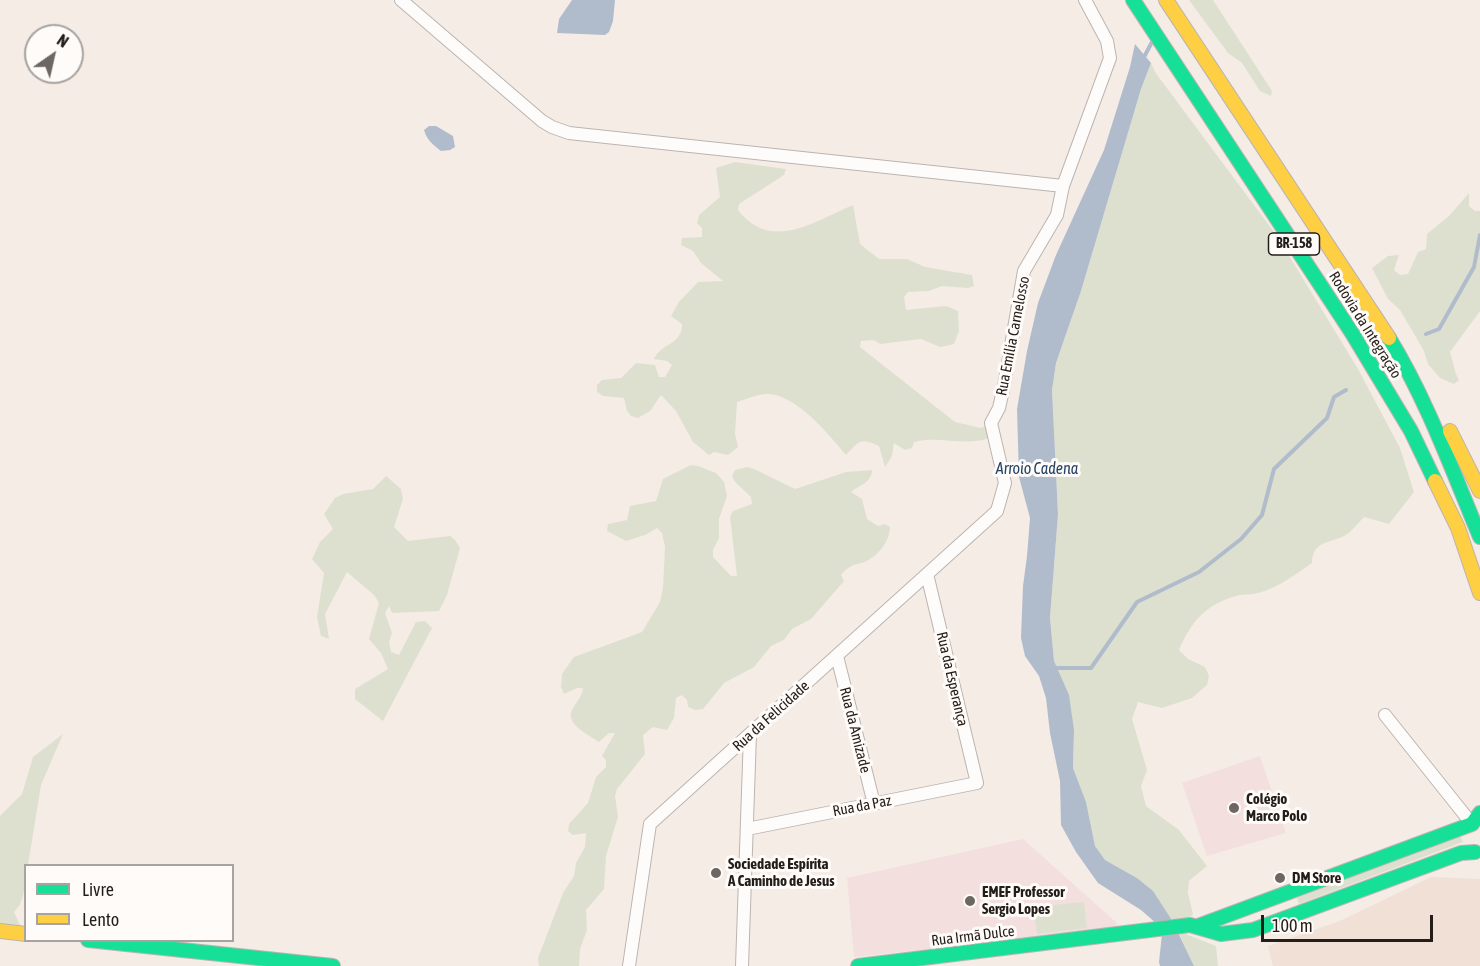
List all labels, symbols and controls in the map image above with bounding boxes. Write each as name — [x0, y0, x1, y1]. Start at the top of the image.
north arrow — [24, 24, 84, 84]
text: N — [54, 31, 72, 51]
road number: BR-158 — [1268, 233, 1320, 255]
street label: Rodovia da Integração — [1325, 268, 1405, 382]
street label: Rua Emília Carnelosso — [993, 275, 1033, 397]
water label: Arroio Cadena — [996, 459, 1078, 479]
street label: Rua da Esperança — [932, 630, 972, 728]
street label: Rua da Felicidade — [729, 677, 813, 755]
street label: Rua da Amizade — [836, 685, 874, 775]
place label: Colégio Marco Polo — [1246, 790, 1307, 825]
street label: Rua da Paz — [831, 792, 893, 820]
marker: Colégio Marco Polo — [1227, 801, 1241, 815]
place label: Sociedade Espírita A Caminho de Jesus — [728, 855, 834, 890]
legend — [24, 864, 234, 942]
marker: Sociedade Espírita A Caminho de Jesus — [709, 866, 723, 880]
place label: DM Store — [1292, 869, 1341, 887]
marker: DM Store — [1273, 871, 1287, 885]
text: Livre — [82, 879, 114, 900]
place label: EMEF Professor Sergio Lopes — [982, 883, 1065, 918]
marker: EMEF Professor Sergio Lopes — [963, 894, 977, 908]
scale bar — [1264, 903, 1436, 941]
text: Lento — [82, 909, 119, 930]
text: 100 m — [1272, 915, 1313, 936]
street label: Rua Irmã Dulce — [930, 922, 1016, 950]

